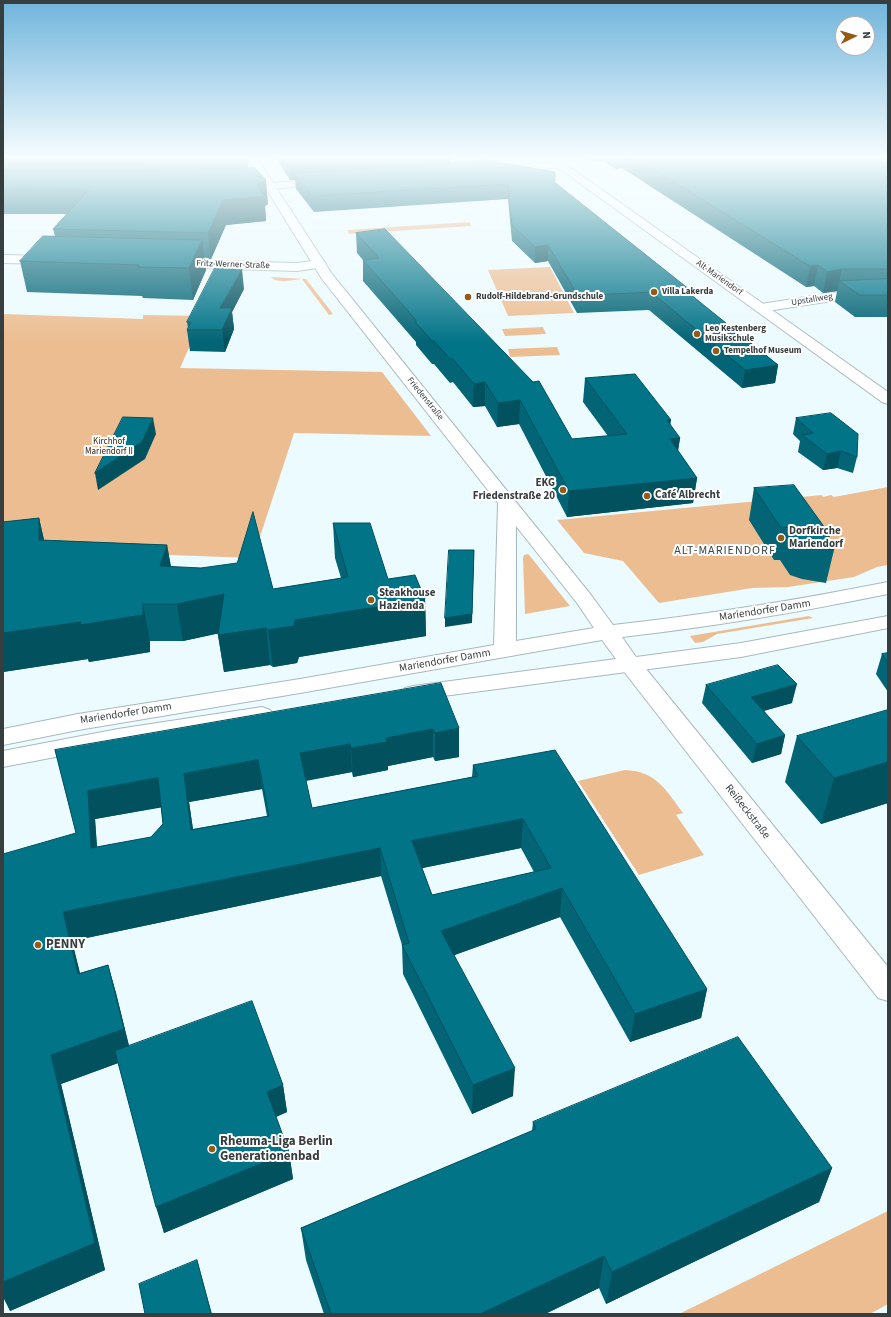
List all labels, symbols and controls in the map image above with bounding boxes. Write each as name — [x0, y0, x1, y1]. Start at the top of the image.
north arrow — [835, 16, 875, 56]
text: N — [859, 31, 874, 39]
street label: Fritz-Werner-Straße — [196, 258, 270, 272]
street label: Alt-Mariendorf — [694, 258, 744, 298]
marker: Villa Lakerda — [649, 287, 659, 297]
place label: Villa Lakerda — [662, 287, 713, 297]
street label: Upstallweg — [791, 291, 833, 309]
marker: Rudolf-Hildebrand-Grundschule — [463, 292, 473, 302]
place label: Rudolf-Hildebrand-Grundschule — [476, 292, 603, 302]
place label: Leo Kestenberg Musikschule — [705, 324, 766, 345]
marker: Leo Kestenberg Musikschule — [692, 329, 702, 339]
marker: Tempelhof Museum — [711, 346, 721, 356]
place label: Tempelhof Museum — [724, 346, 801, 356]
street label: Friedenstraße — [404, 375, 446, 423]
park label: Kirchhof Mariendorf II — [85, 437, 133, 458]
place label: EKG Friedenstraße 20 — [473, 477, 555, 503]
marker: EKG Friedenstraße 20 — [558, 485, 568, 495]
place label: Café Albrecht — [655, 489, 720, 503]
marker: Café Albrecht — [642, 491, 652, 501]
place label: Dorfkirche Mariendorf — [789, 525, 843, 551]
marker: Dorfkirche Mariendorf — [776, 533, 786, 543]
district label: ALT-MARIENDORF — [674, 544, 776, 558]
place label: Steakhouse Hazienda — [379, 587, 435, 613]
marker: Steakhouse Hazienda — [366, 595, 376, 605]
street label: Mariendorfer Damm — [718, 597, 812, 625]
street label: Mariendorfer Damm — [398, 646, 492, 676]
street label: Mariendorfer Damm — [79, 700, 173, 728]
street label: Reißeckstraße — [722, 782, 772, 842]
place label: PENNY — [46, 937, 85, 953]
marker: PENNY — [33, 940, 43, 950]
place label: Rheuma-Liga Berlin Generationenbad — [220, 1134, 333, 1165]
marker: Rheuma-Liga Berlin Generationenbad — [207, 1144, 217, 1154]

